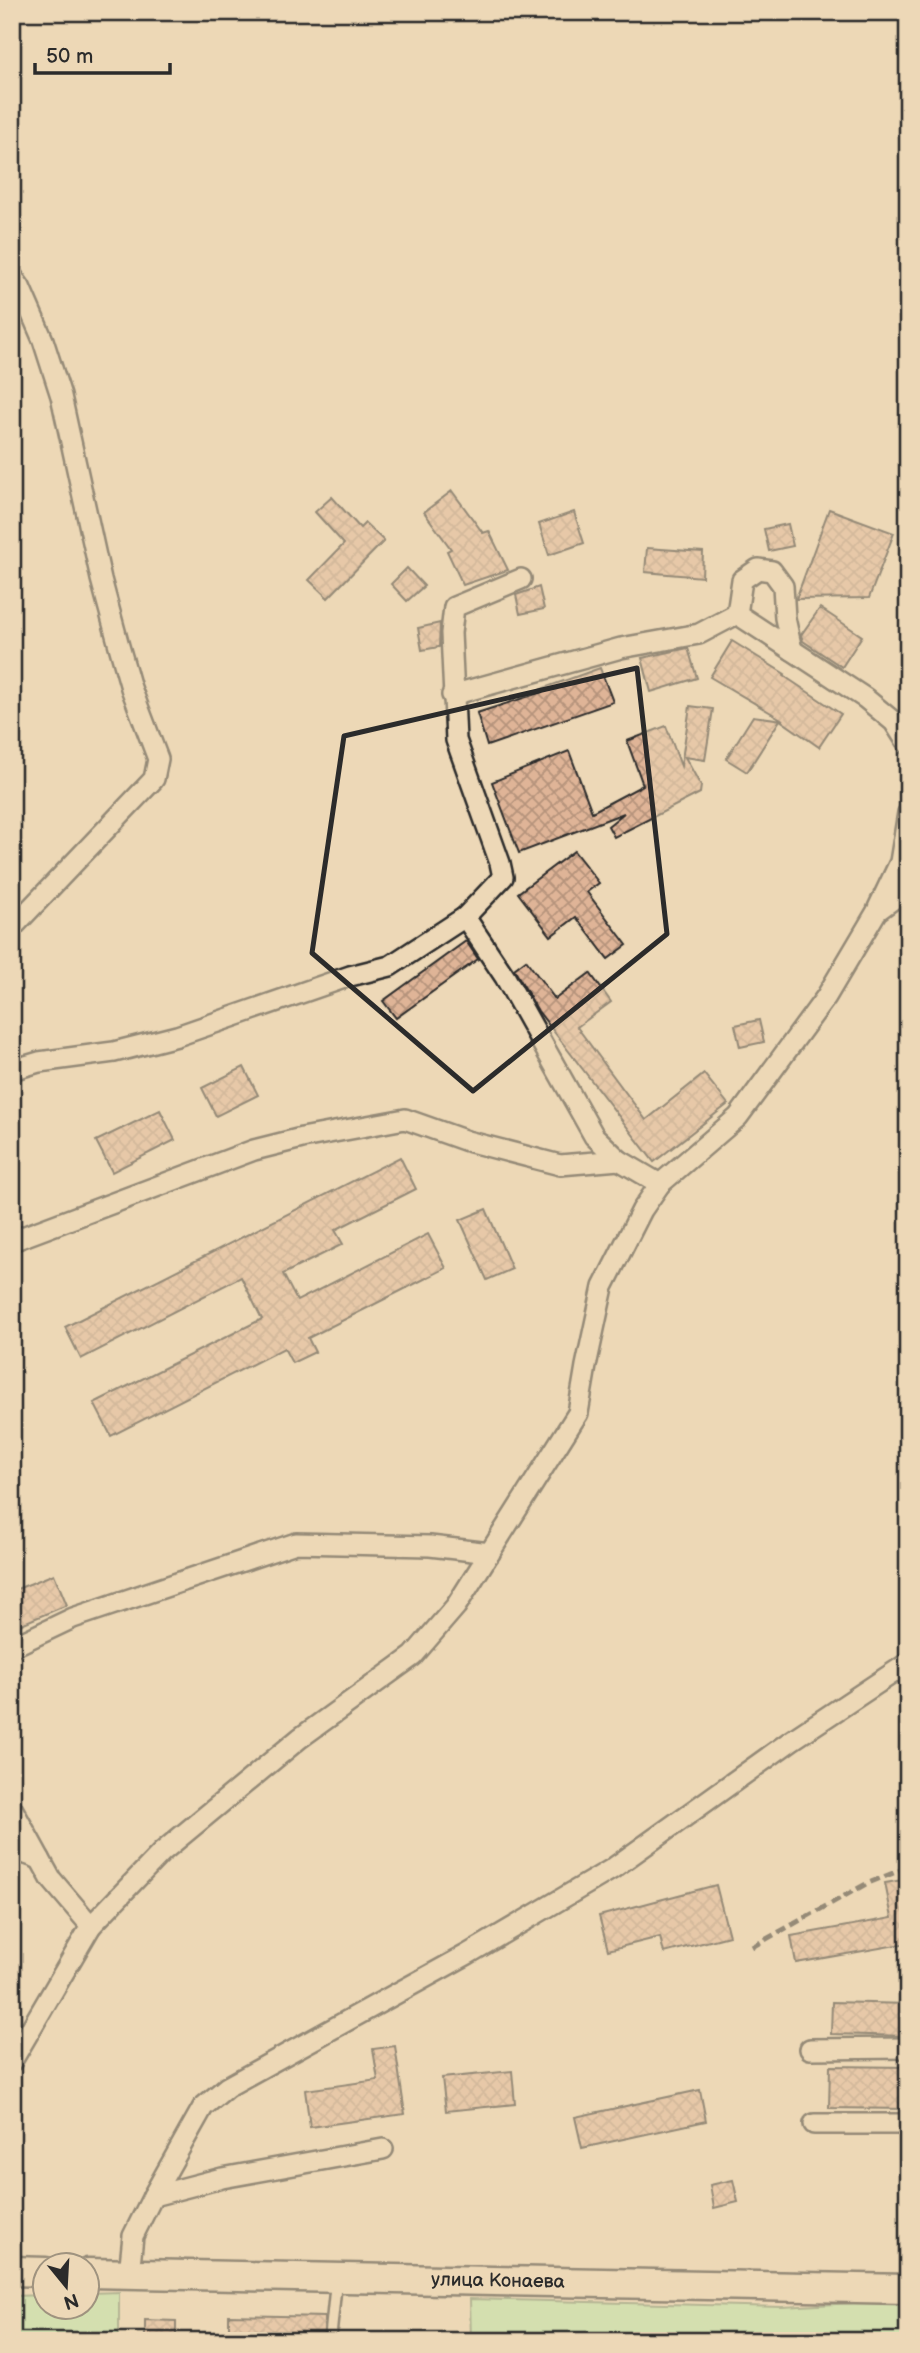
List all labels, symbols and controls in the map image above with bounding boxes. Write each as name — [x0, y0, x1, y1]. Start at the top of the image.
scale bar — [35, 32, 170, 76]
text: 50 m — [46, 44, 93, 69]
north arrow — [32, 2252, 102, 2322]
street label: улица Конаева — [431, 2268, 565, 2294]
text: N — [60, 2288, 81, 2314]

